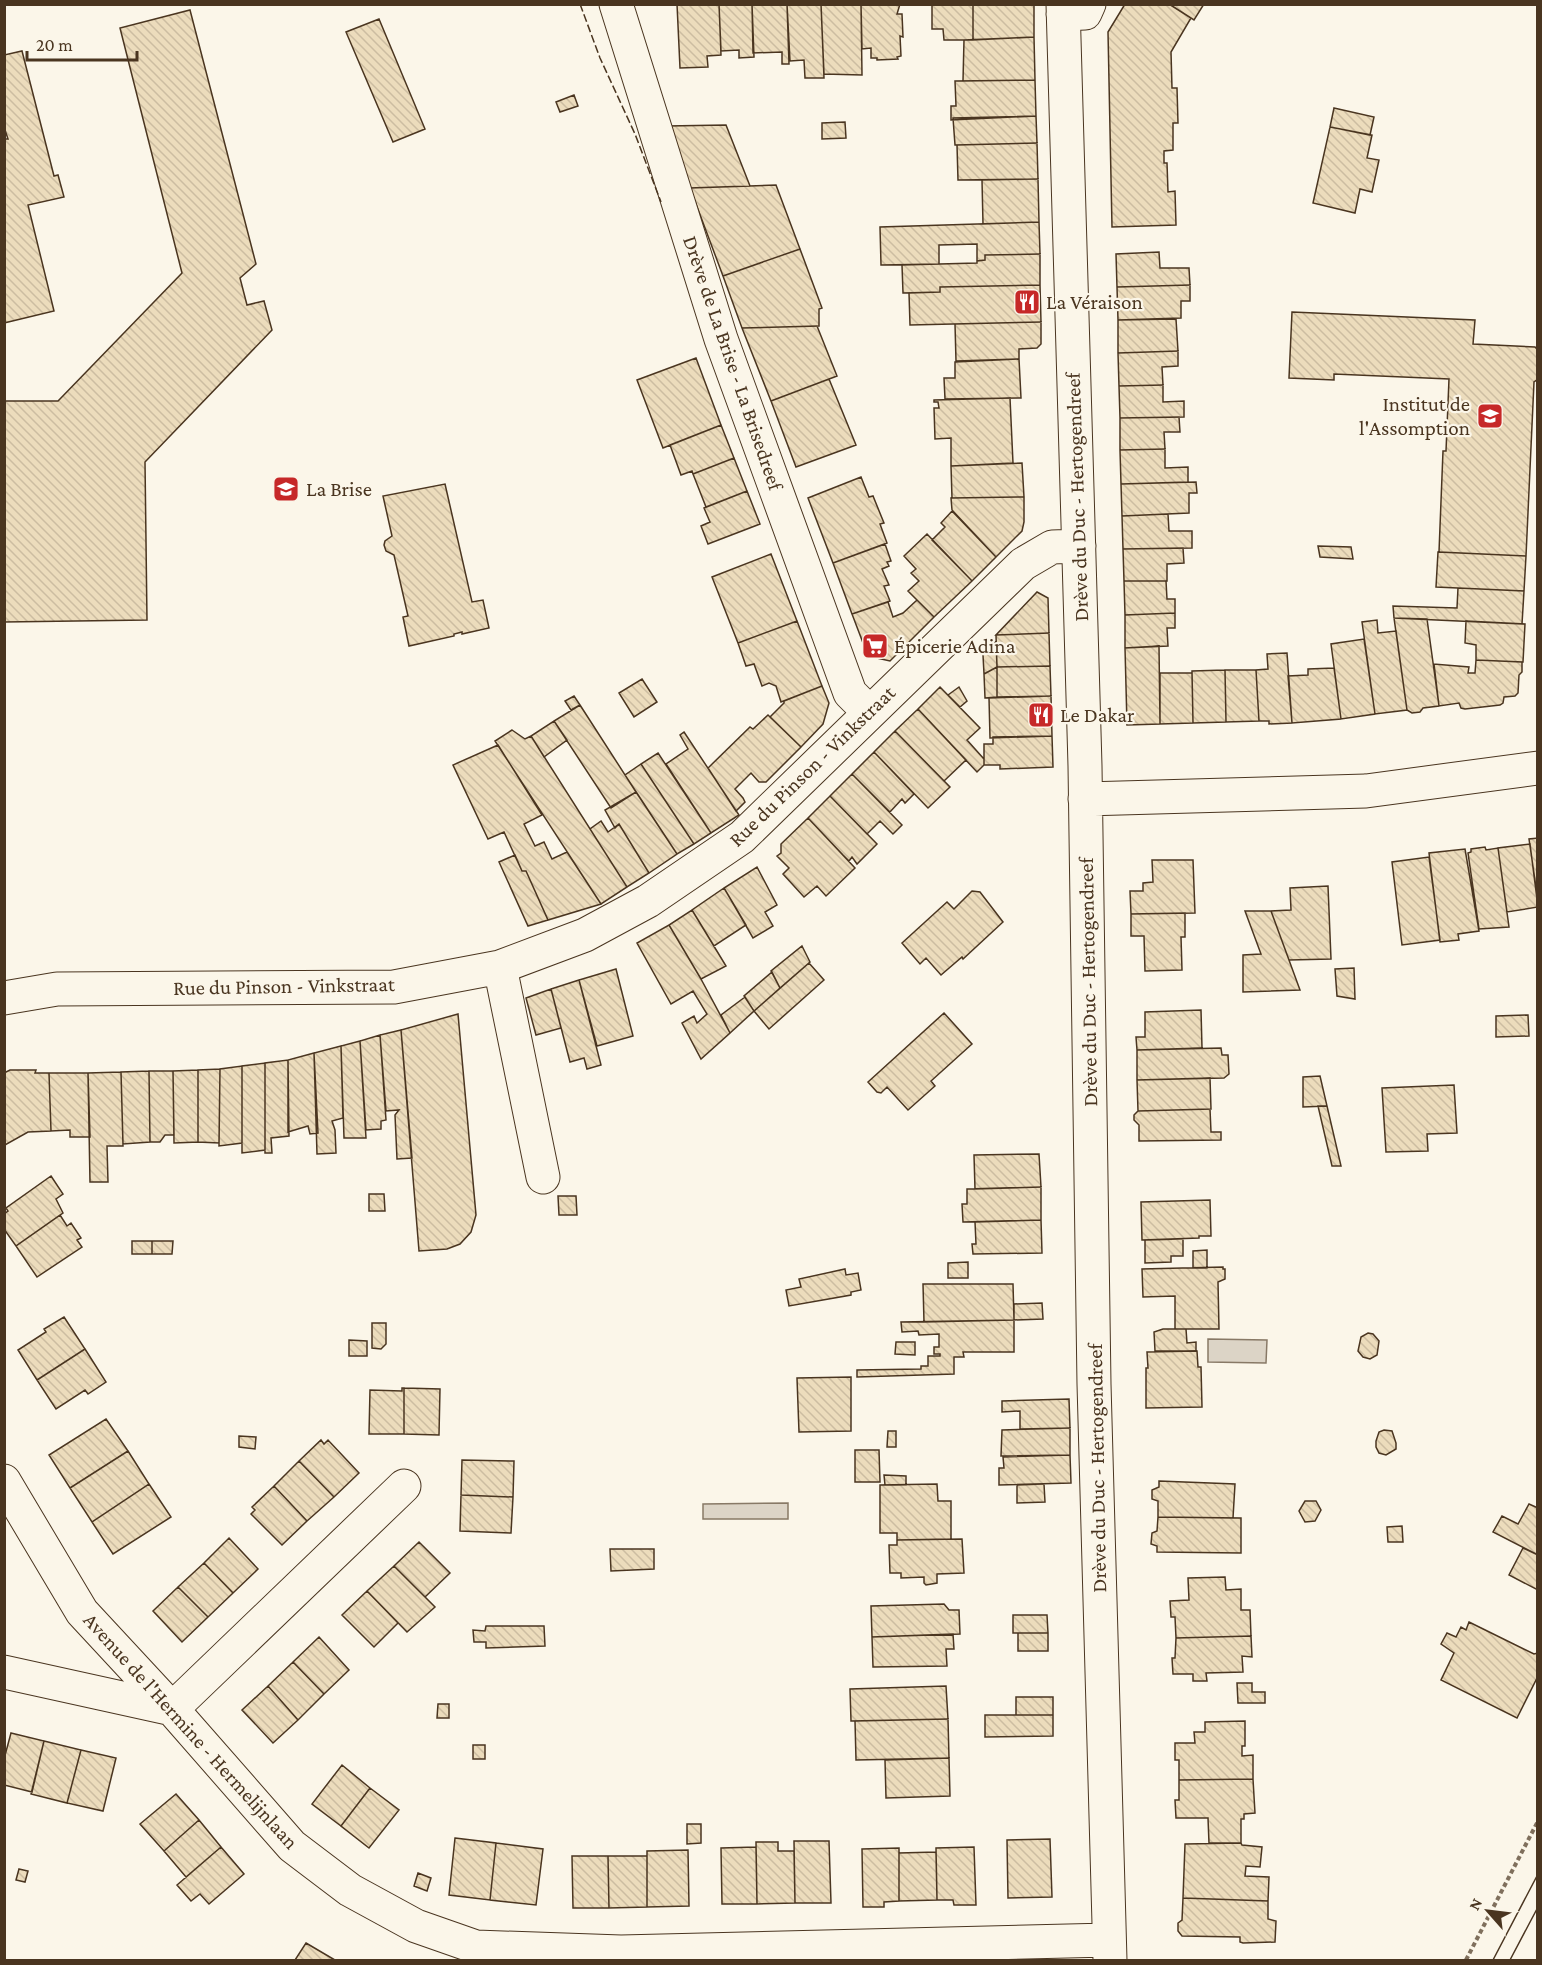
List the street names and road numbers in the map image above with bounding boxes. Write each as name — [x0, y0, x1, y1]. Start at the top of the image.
street label: Drève de La Brise - La Brisedreef — [678, 233, 788, 495]
street label: Drève du Duc - Hertogendreef — [1061, 370, 1093, 622]
street label: Rue du Pinson - Vinkstraat — [724, 680, 901, 852]
street label: Drève du Duc - Hertogendreef — [1074, 855, 1102, 1107]
street label: Rue du Pinson - Vinkstraat — [173, 972, 396, 1000]
street label: Drève du Duc - Hertogendreef — [1083, 1341, 1111, 1593]
street label: Avenue de l'Hermine - Hermelijnlaan — [79, 1608, 303, 1854]

